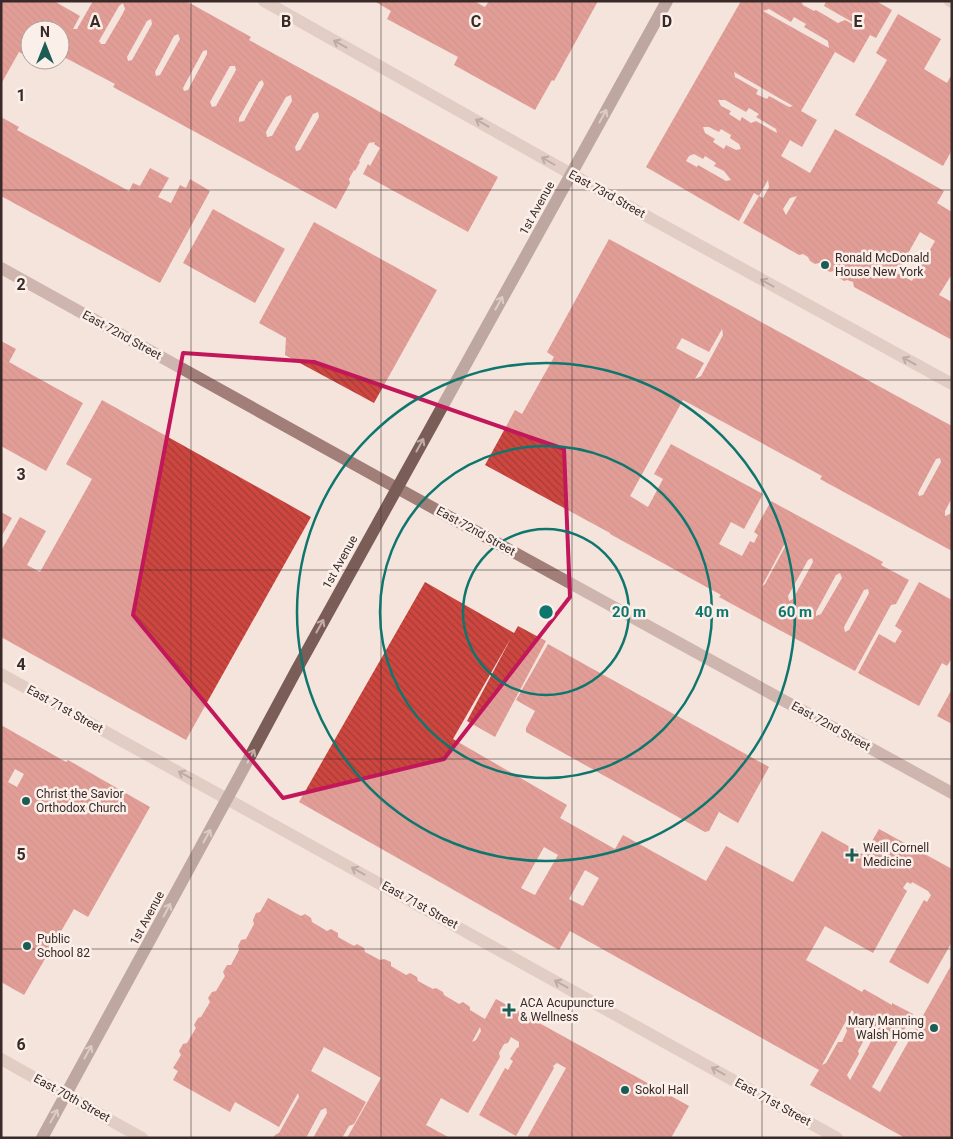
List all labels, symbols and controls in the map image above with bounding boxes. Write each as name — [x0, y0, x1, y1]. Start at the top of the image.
text: A — [90, 12, 101, 31]
text: B — [281, 12, 291, 31]
text: C — [471, 12, 481, 31]
text: D — [662, 12, 672, 31]
text: E — [854, 12, 863, 31]
north arrow — [20, 20, 70, 70]
text: N — [40, 24, 50, 40]
one-way arrow — [333, 38, 348, 48]
text: 1 — [16, 86, 26, 105]
one-way arrow — [599, 109, 609, 124]
one-way arrow — [475, 118, 489, 128]
one-way arrow — [541, 156, 556, 166]
street label: East 73rd Street — [566, 167, 648, 221]
street label: 1st Avenue — [517, 179, 557, 237]
place label: Ronald McDonald House New York — [835, 251, 929, 279]
marker: Ronald McDonald House New York — [819, 259, 831, 271]
text: 2 — [16, 275, 26, 294]
one-way arrow — [760, 277, 774, 287]
one-way arrow — [495, 297, 505, 311]
street label: East 72nd Street — [80, 308, 164, 362]
one-way arrow — [902, 356, 917, 365]
one-way arrow — [416, 439, 426, 453]
text: 3 — [16, 465, 26, 484]
street label: East 72nd Street — [434, 504, 518, 558]
street label: 1st Avenue — [320, 533, 360, 591]
centre of rings — [537, 603, 555, 621]
text: 20 m — [612, 603, 646, 621]
text: 40 m — [695, 603, 729, 621]
text: 60 m — [778, 603, 812, 621]
one-way arrow — [316, 620, 326, 634]
text: 4 — [16, 655, 26, 674]
street label: East 71st Street — [25, 682, 105, 736]
street label: East 72nd Street — [789, 699, 873, 753]
one-way arrow — [246, 749, 256, 763]
one-way arrow — [177, 770, 192, 780]
place label: Christ the Savior Orthodox Church — [36, 787, 126, 815]
marker: Christ the Savior Orthodox Church — [20, 795, 32, 807]
one-way arrow — [202, 828, 212, 843]
place label: Weill Cornell Medicine — [863, 841, 929, 869]
text: 5 — [16, 845, 26, 864]
marker: Weill Cornell Medicine — [845, 848, 859, 862]
one-way arrow — [351, 866, 366, 875]
street label: East 71st Street — [380, 878, 460, 932]
street label: 1st Avenue — [127, 889, 167, 947]
one-way arrow — [162, 902, 172, 917]
place label: Public School 82 — [37, 932, 90, 960]
marker: Public School 82 — [21, 940, 33, 952]
one-way arrow — [554, 979, 569, 988]
place label: ACA Acupuncture & Wellness — [520, 996, 614, 1024]
marker: ACA Acupuncture & Wellness — [502, 1003, 516, 1017]
place label: Mary Manning Walsh Home — [848, 1014, 924, 1042]
marker: Mary Manning Walsh Home — [928, 1022, 940, 1034]
text: 6 — [16, 1035, 26, 1054]
one-way arrow — [84, 1045, 94, 1060]
one-way arrow — [712, 1066, 726, 1076]
street label: East 70th Street — [31, 1071, 113, 1125]
street label: East 71st Street — [733, 1075, 813, 1129]
place label: Sokol Hall — [635, 1083, 689, 1097]
marker: Sokol Hall — [619, 1084, 631, 1096]
one-way arrow — [49, 1110, 59, 1124]

